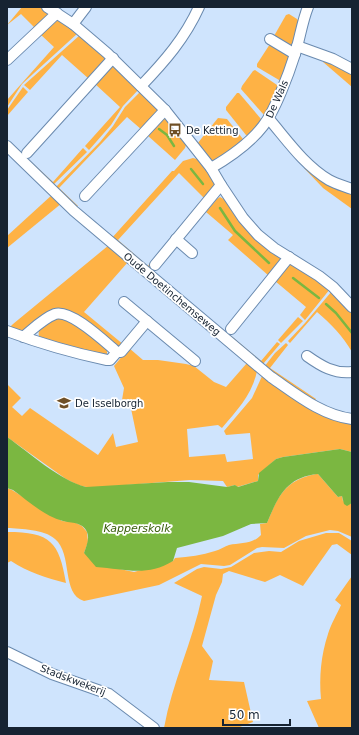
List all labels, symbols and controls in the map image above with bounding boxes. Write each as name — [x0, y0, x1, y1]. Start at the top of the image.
street label: De Wals — [264, 78, 290, 120]
bus stop icon: De Ketting — [167, 122, 183, 138]
place label: De Ketting — [186, 125, 239, 136]
street label: Oude Doetinchemseweg — [121, 250, 223, 338]
school or university icon: De Isselborgh — [56, 395, 72, 411]
place label: De Isselborgh — [75, 398, 143, 409]
water label: Kapperskolk — [103, 522, 171, 535]
street label: Stadskwekerij — [39, 662, 107, 698]
scale bar — [223, 701, 290, 727]
text: 50 m — [229, 708, 260, 722]

